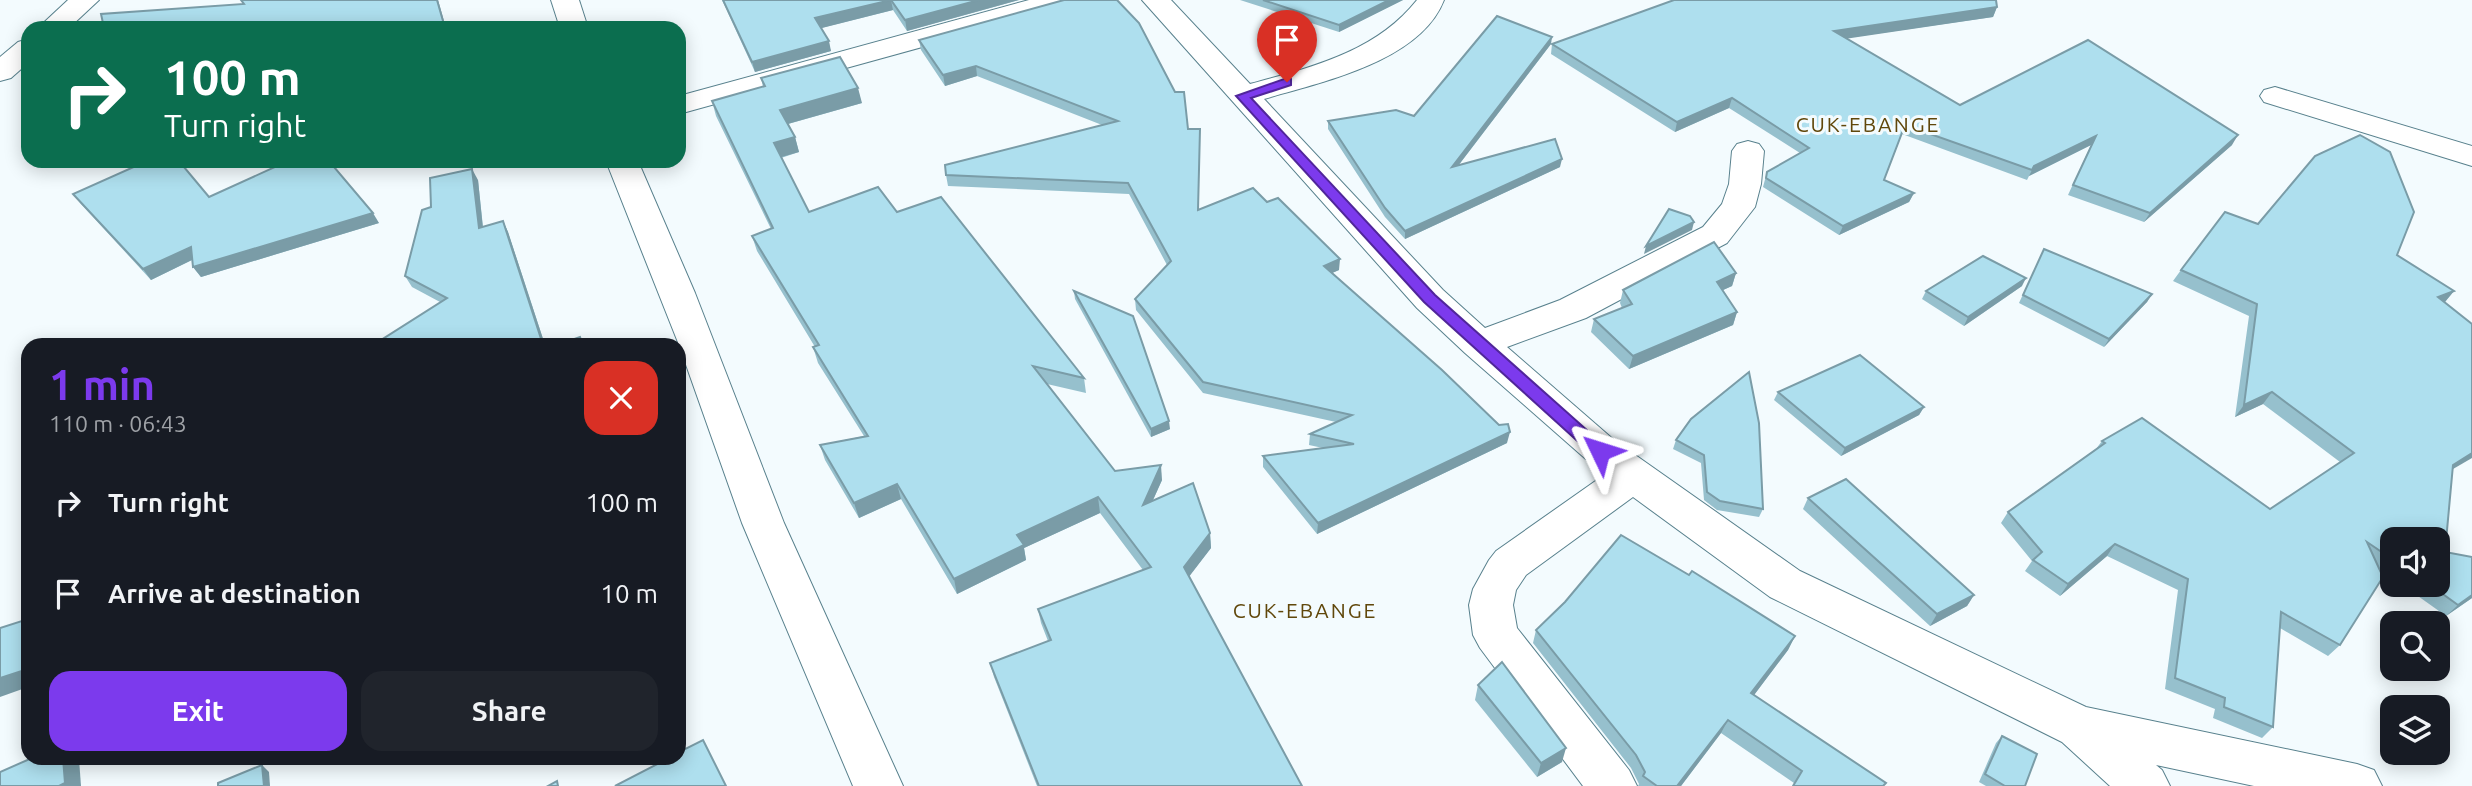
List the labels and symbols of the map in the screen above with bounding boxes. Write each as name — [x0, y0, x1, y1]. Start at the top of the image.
pin — [1257, 10, 1317, 82]
district label: CUK-EBANGE — [1796, 112, 1940, 136]
position arrow — [1563, 414, 1637, 488]
district label: CUK-EBANGE — [1233, 598, 1377, 622]

